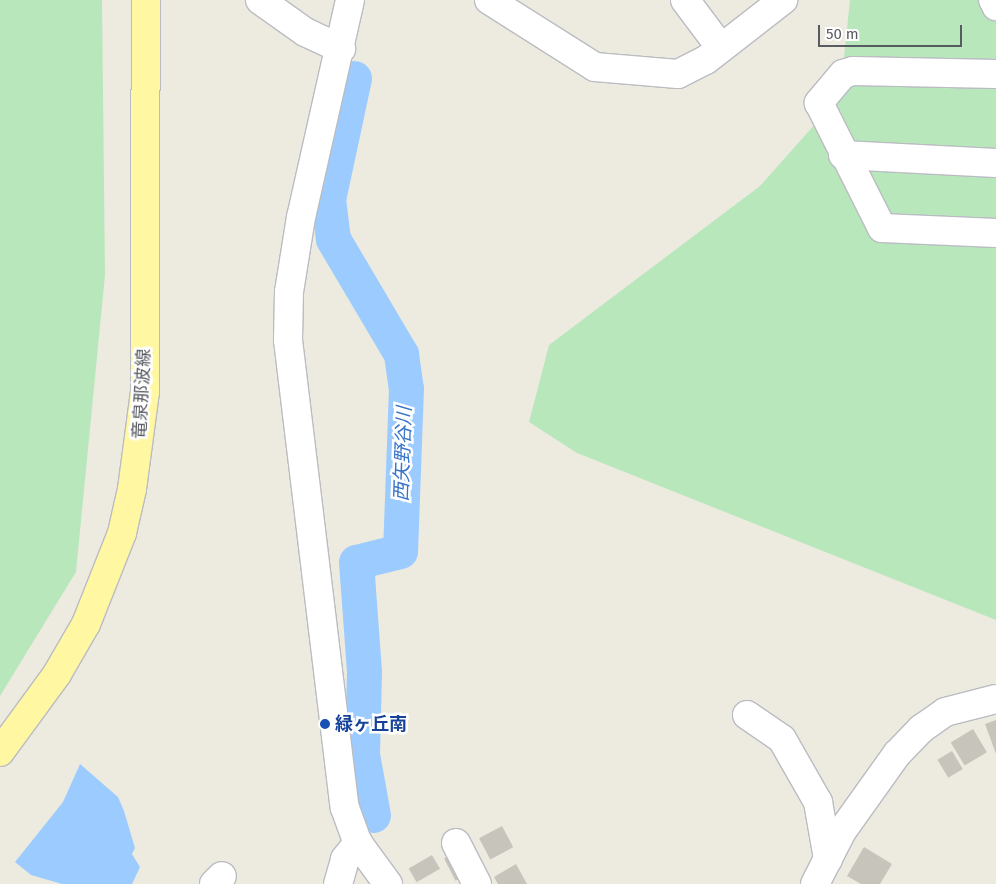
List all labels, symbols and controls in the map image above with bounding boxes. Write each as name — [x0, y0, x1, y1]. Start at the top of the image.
scale bar — [821, 15, 965, 47]
text: 50 m — [826, 25, 859, 43]
street label: 竜泉那波線 — [129, 348, 155, 440]
water label: 西矢野谷川 — [390, 406, 416, 502]
place label: 緑ヶ丘南 — [335, 713, 407, 735]
marker: 緑ヶ丘南 — [319, 718, 331, 730]

